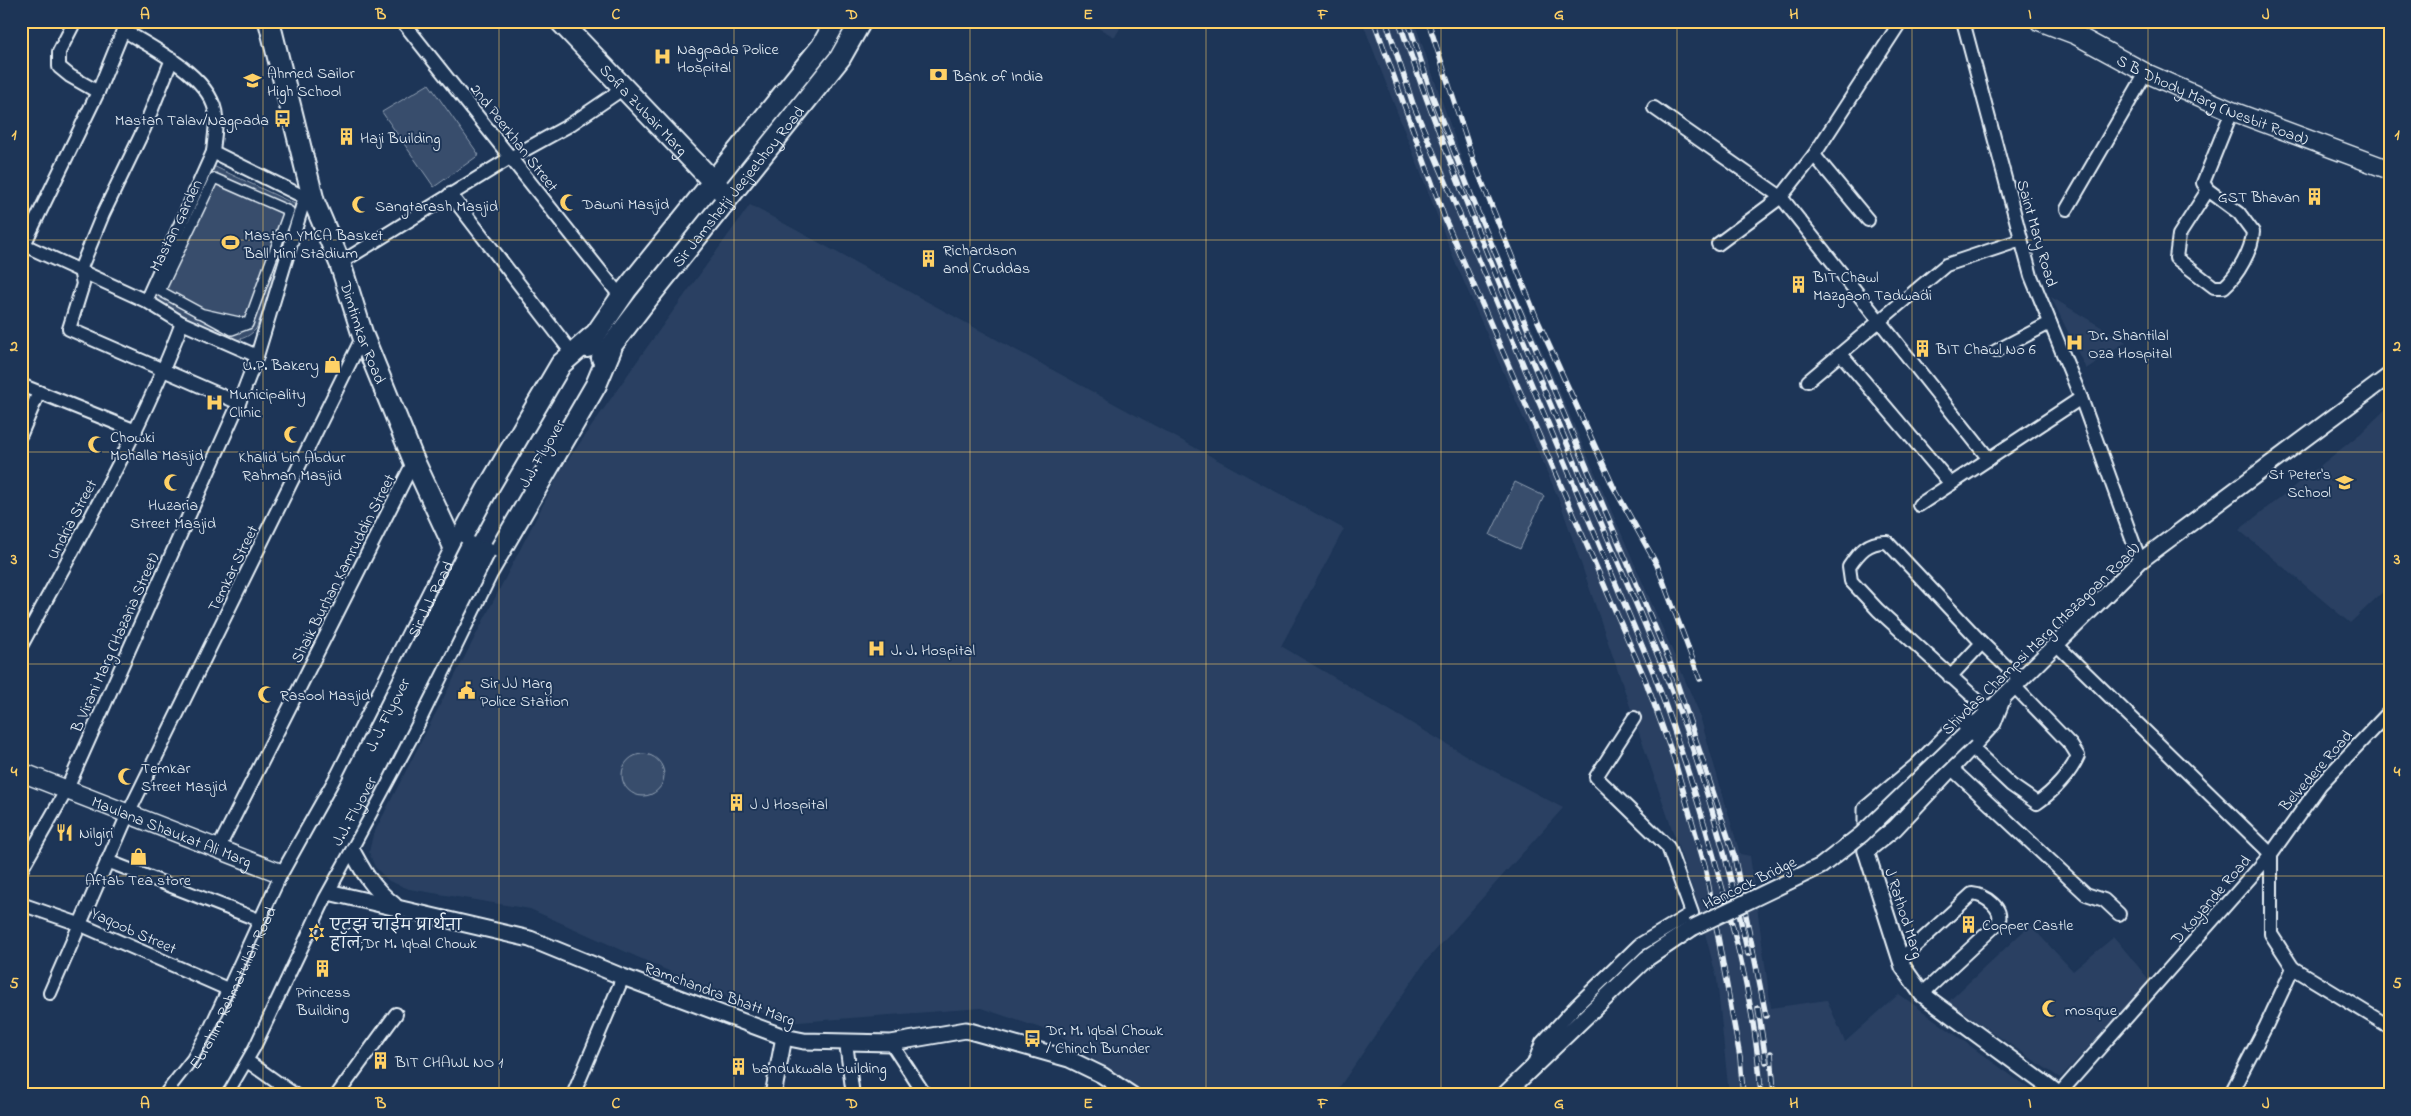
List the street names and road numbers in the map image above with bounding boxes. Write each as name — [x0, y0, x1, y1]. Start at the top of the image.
street label: S B Dhody Marg (Nesbit Road) — [2112, 49, 2312, 153]
street label: Sofia Zubair Marg — [593, 59, 693, 162]
street label: 2nd Peerkhan Street — [463, 79, 564, 198]
street label: Sir Jamshetji Jeejeebhoy Road — [667, 101, 811, 273]
street label: Mastan Garden — [144, 176, 210, 276]
street label: Saint Mary Road — [2009, 177, 2063, 290]
street label: Dimtimkar Road — [332, 278, 391, 388]
street label: J.J. Flyover — [513, 415, 572, 493]
street label: Shaik Burhan Kamruddin Street — [286, 470, 402, 668]
street label: Undria Street — [42, 475, 104, 564]
street label: Temkar Street — [202, 521, 265, 616]
street label: Shivdas Champsi Marg (Mazagoan Road) — [1937, 537, 2146, 741]
street label: B Virani Marg (Hazaria Street) — [65, 549, 166, 737]
street label: Sir J.J. Road — [402, 557, 461, 642]
street label: J. J. Flyover — [360, 674, 417, 756]
street label: Belvedere Road — [2273, 725, 2359, 818]
street label: J.J. Flyover — [326, 773, 384, 851]
street label: Maulana Shaukat Ali Marg — [88, 791, 255, 875]
street label: Hancock Bridge — [1699, 850, 1801, 917]
street label: D Koyande Road — [2165, 850, 2257, 951]
street label: J Rathod Marg — [1877, 865, 1929, 962]
street label: Yaqoob Street — [86, 902, 180, 962]
street label: Ebrahim Rehmatullah Road — [184, 903, 283, 1076]
street label: Ramchandra Bhatt Marg — [640, 956, 798, 1033]

